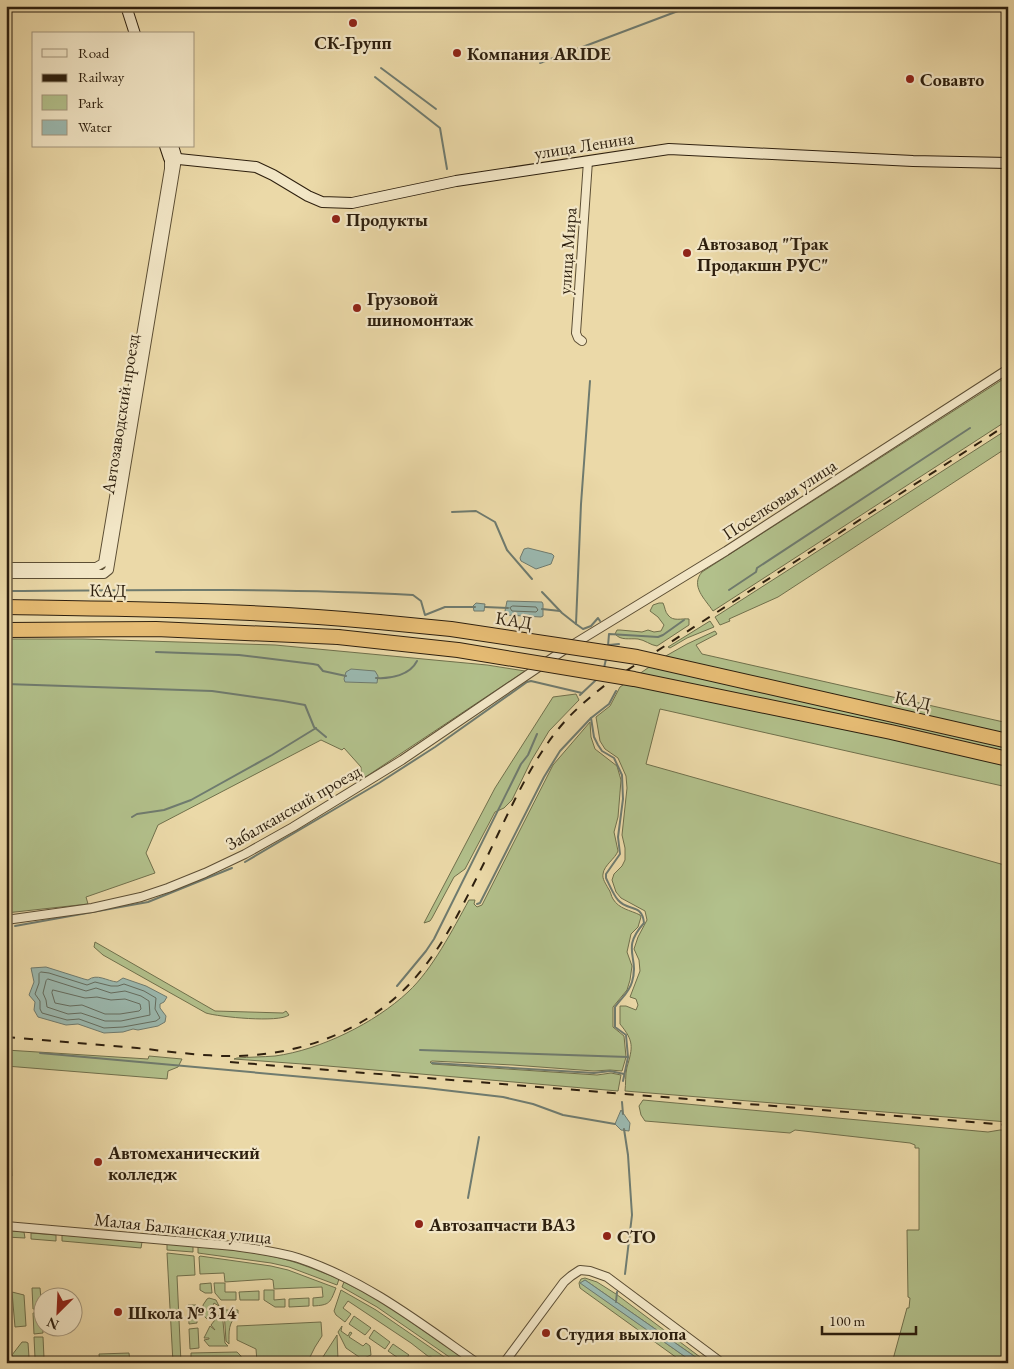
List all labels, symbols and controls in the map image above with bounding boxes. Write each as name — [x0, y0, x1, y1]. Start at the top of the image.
marker: СК-Групп — [347, 17, 359, 29]
place label: СК-Групп — [314, 31, 392, 54]
legend — [32, 32, 195, 148]
place label: Компания ARIDE — [467, 42, 611, 65]
text: Road — [78, 43, 110, 62]
marker: Компания ARIDE — [451, 47, 463, 59]
text: Railway — [78, 67, 125, 86]
place label: Совавто — [920, 68, 984, 91]
marker: Совавто — [904, 73, 916, 85]
text: Park — [78, 93, 105, 112]
text: Water — [78, 117, 112, 136]
street label: улица Ленина — [532, 126, 636, 164]
street label: улица Мира — [552, 206, 582, 295]
place label: Продукты — [346, 208, 428, 231]
marker: Продукты — [330, 213, 342, 225]
place label: Автозавод "Трак Продакшн РУС" — [696, 232, 829, 276]
marker: Автозавод "Трак Продакшн РУС" — [681, 247, 693, 259]
place label: Грузовой шиномонтаж — [367, 287, 474, 331]
marker: Грузовой шиномонтаж — [351, 302, 363, 314]
street label: Автозаводский проезд — [96, 332, 144, 497]
street label: Поселковая улица — [717, 453, 841, 545]
street label: КАД — [89, 578, 127, 602]
street label: КАД — [494, 606, 534, 634]
street label: КАД — [892, 685, 934, 715]
street label: Забалканский проезд — [221, 759, 365, 855]
place label: Автомеханический колледж — [107, 1141, 260, 1185]
marker: Автомеханический колледж — [92, 1156, 104, 1168]
street label: Малая Балканская улица — [93, 1207, 274, 1249]
place label: Автозапчасти ВАЗ — [428, 1213, 575, 1236]
marker: Автозапчасти ВАЗ — [413, 1218, 425, 1230]
place label: СТО — [617, 1225, 656, 1248]
marker: СТО — [601, 1230, 613, 1242]
north arrow — [32, 1286, 82, 1336]
place label: Школа № 314 — [128, 1301, 237, 1324]
scale bar — [822, 1304, 915, 1336]
marker: Школа № 314 — [112, 1306, 124, 1318]
text: 100 m — [829, 1311, 866, 1330]
text: N — [43, 1313, 62, 1334]
place label: Студия выхлопа — [556, 1322, 687, 1345]
marker: Студия выхлопа — [540, 1327, 552, 1339]

